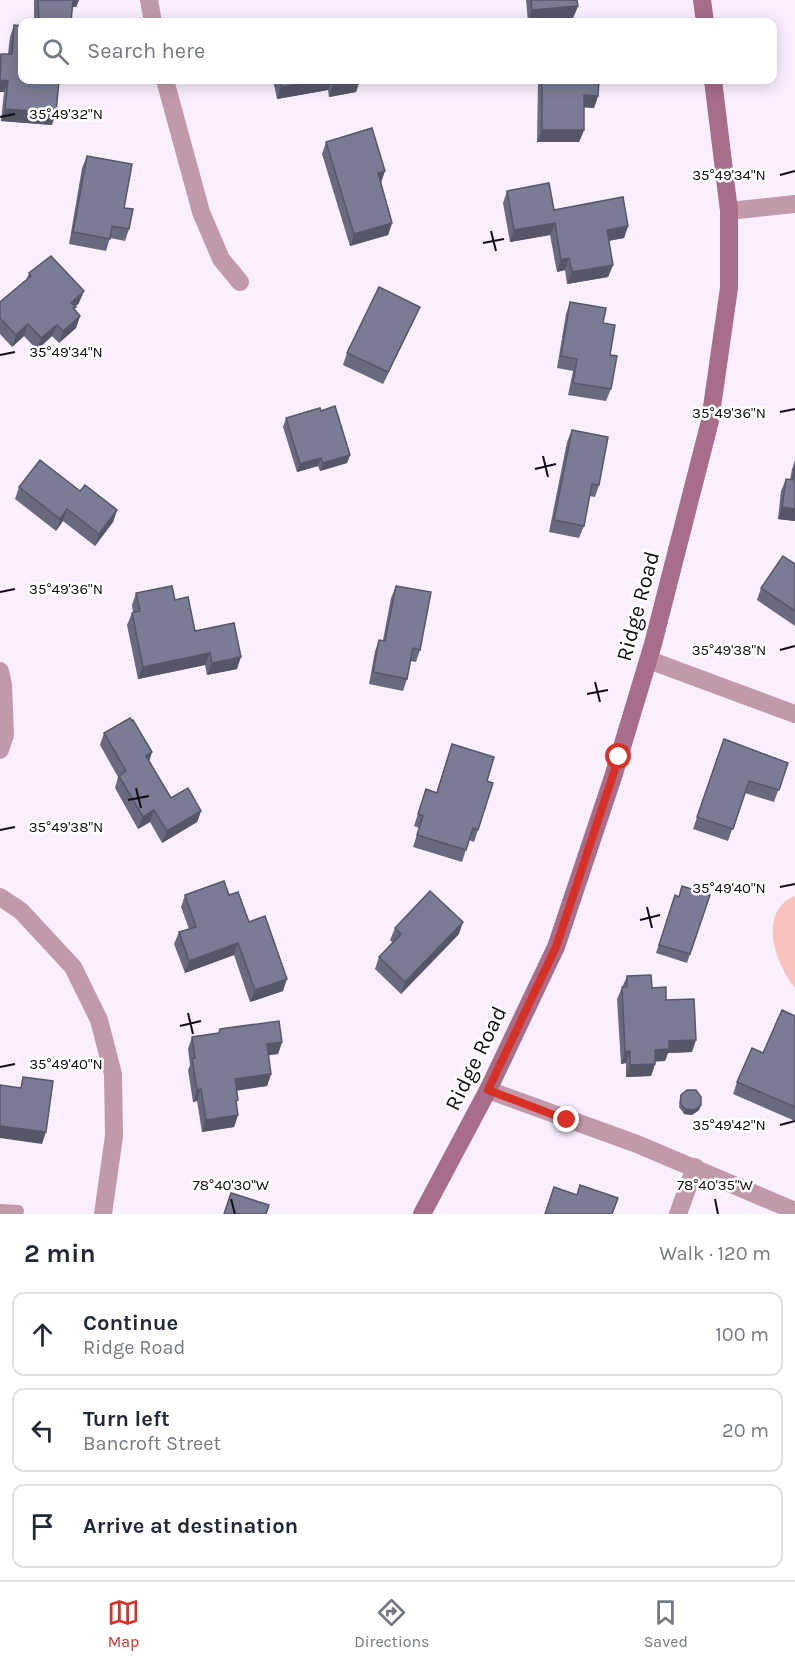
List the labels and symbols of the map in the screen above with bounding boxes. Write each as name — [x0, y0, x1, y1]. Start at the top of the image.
text: 35°49'32"N — [29, 105, 103, 123]
text: 35°49'34"N — [692, 166, 766, 184]
text: 35°49'34"N — [29, 343, 103, 361]
text: 35°49'36"N — [692, 404, 766, 422]
street label: Ridge Road — [611, 548, 665, 664]
text: 35°49'36"N — [29, 580, 103, 598]
text: 35°49'38"N — [692, 641, 766, 659]
route start — [605, 743, 631, 769]
text: 35°49'38"N — [29, 818, 103, 836]
text: 35°49'40"N — [692, 879, 766, 897]
street label: Ridge Road — [440, 1002, 512, 1115]
text: 35°49'40"N — [29, 1055, 103, 1073]
route end — [553, 1106, 579, 1132]
text: 35°49'42"N — [692, 1116, 766, 1134]
text: 78°40'30"W — [193, 1176, 270, 1194]
text: 78°40'35"W — [677, 1176, 754, 1194]

